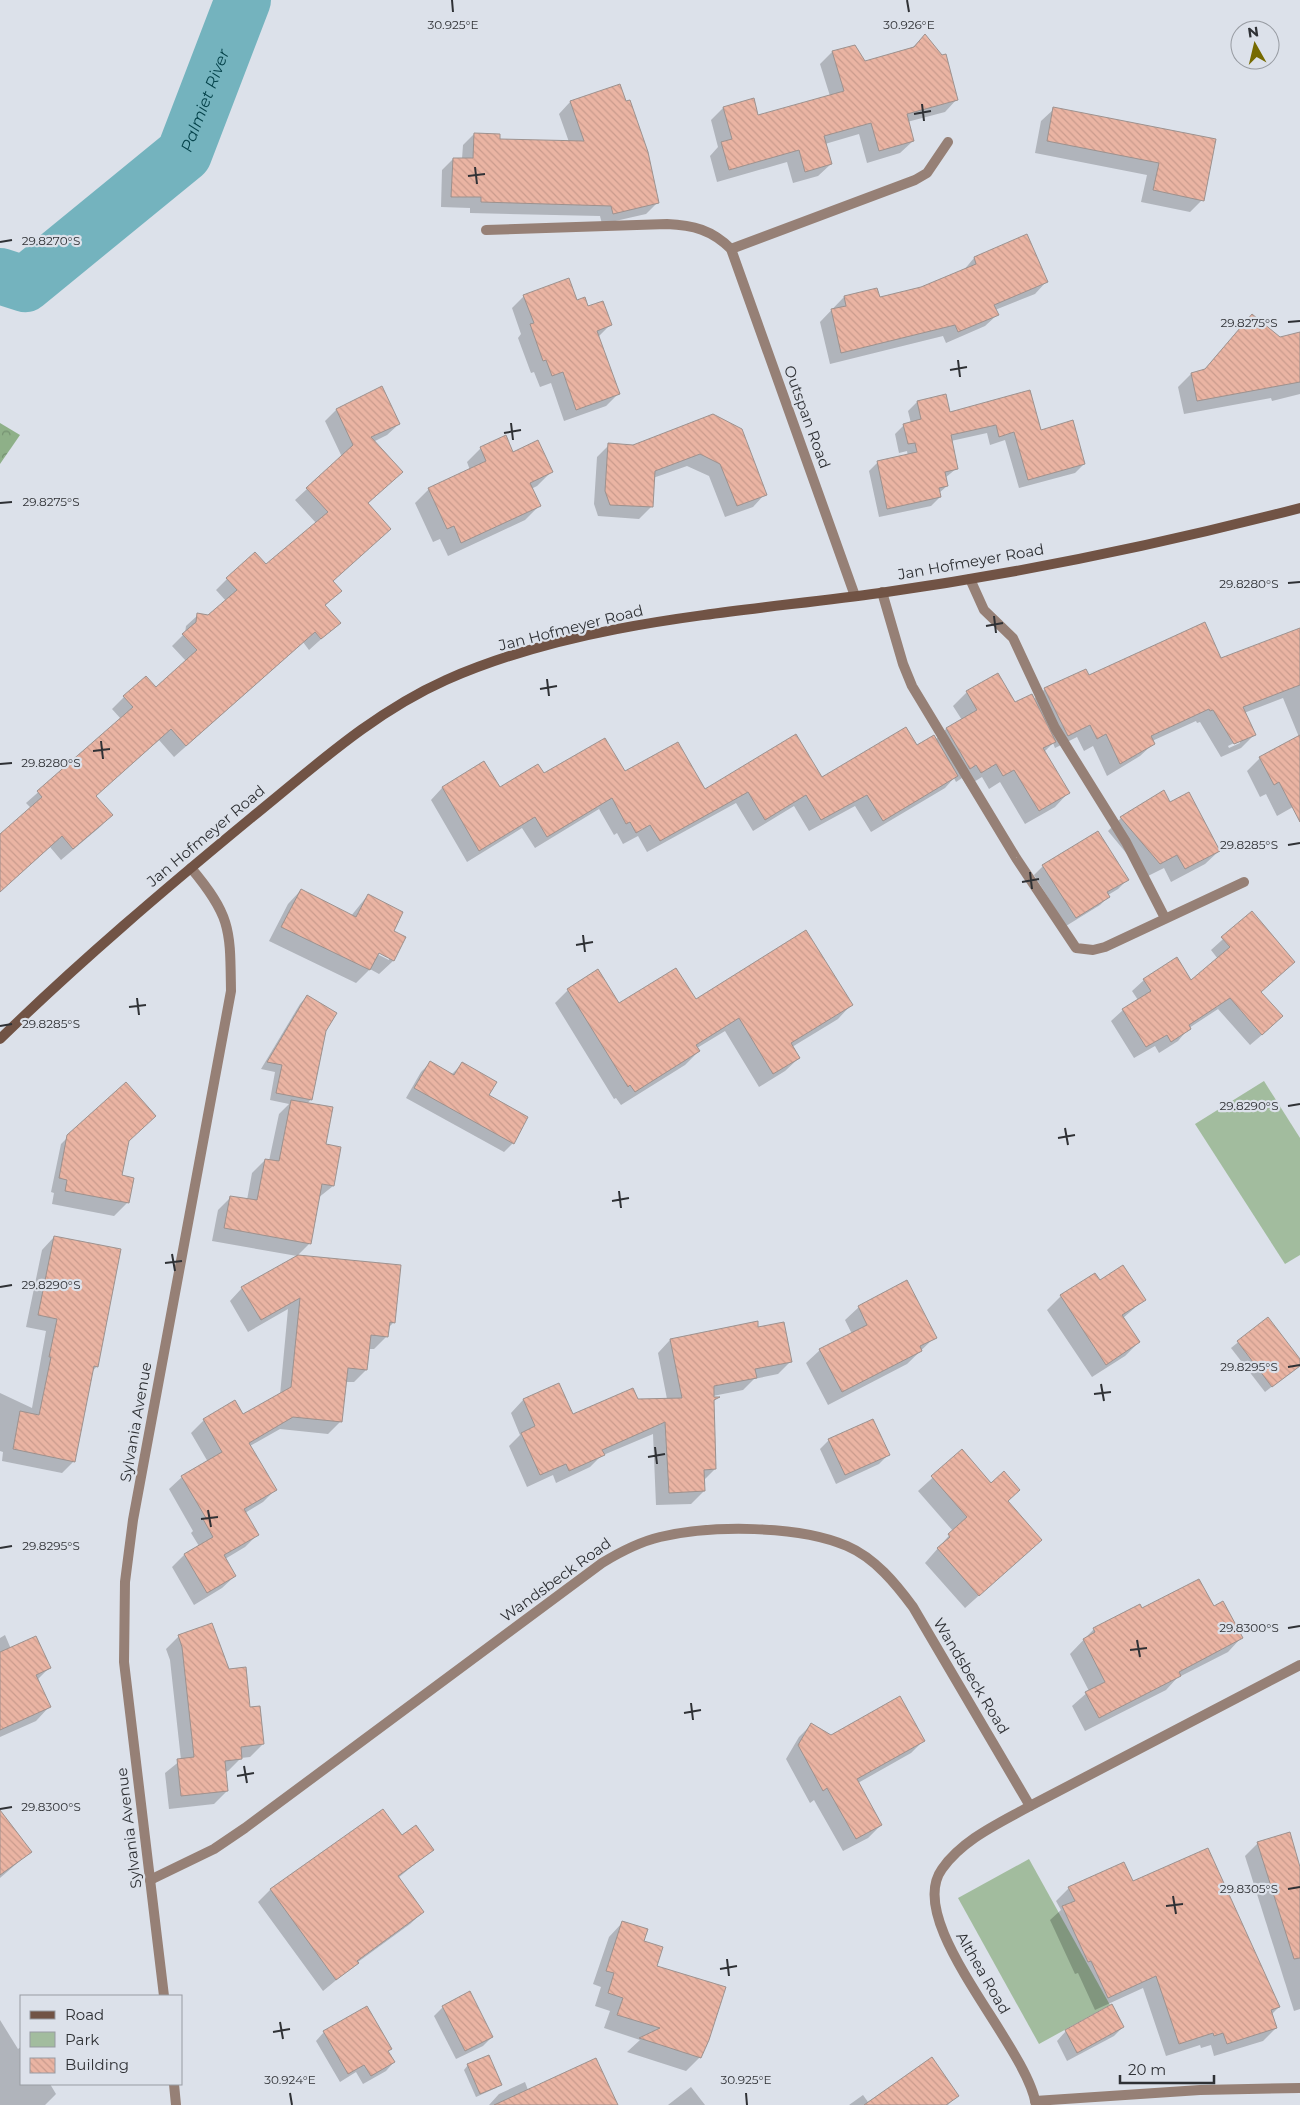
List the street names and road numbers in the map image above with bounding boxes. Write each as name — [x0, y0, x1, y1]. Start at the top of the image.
street label: Outspan Road — [780, 363, 835, 471]
street label: Jan Hofmeyer Road — [895, 539, 1046, 584]
street label: Jan Hofmeyer Road — [496, 600, 645, 655]
street label: Jan Hofmeyer Road — [142, 781, 269, 891]
street label: Sylvania Avenue — [116, 1360, 155, 1483]
street label: Wandsbeck Road — [497, 1533, 615, 1626]
street label: Wandsbeck Road — [929, 1614, 1014, 1737]
street label: Sylvania Avenue — [112, 1767, 145, 1890]
street label: Althea Road — [952, 1928, 1015, 2017]

